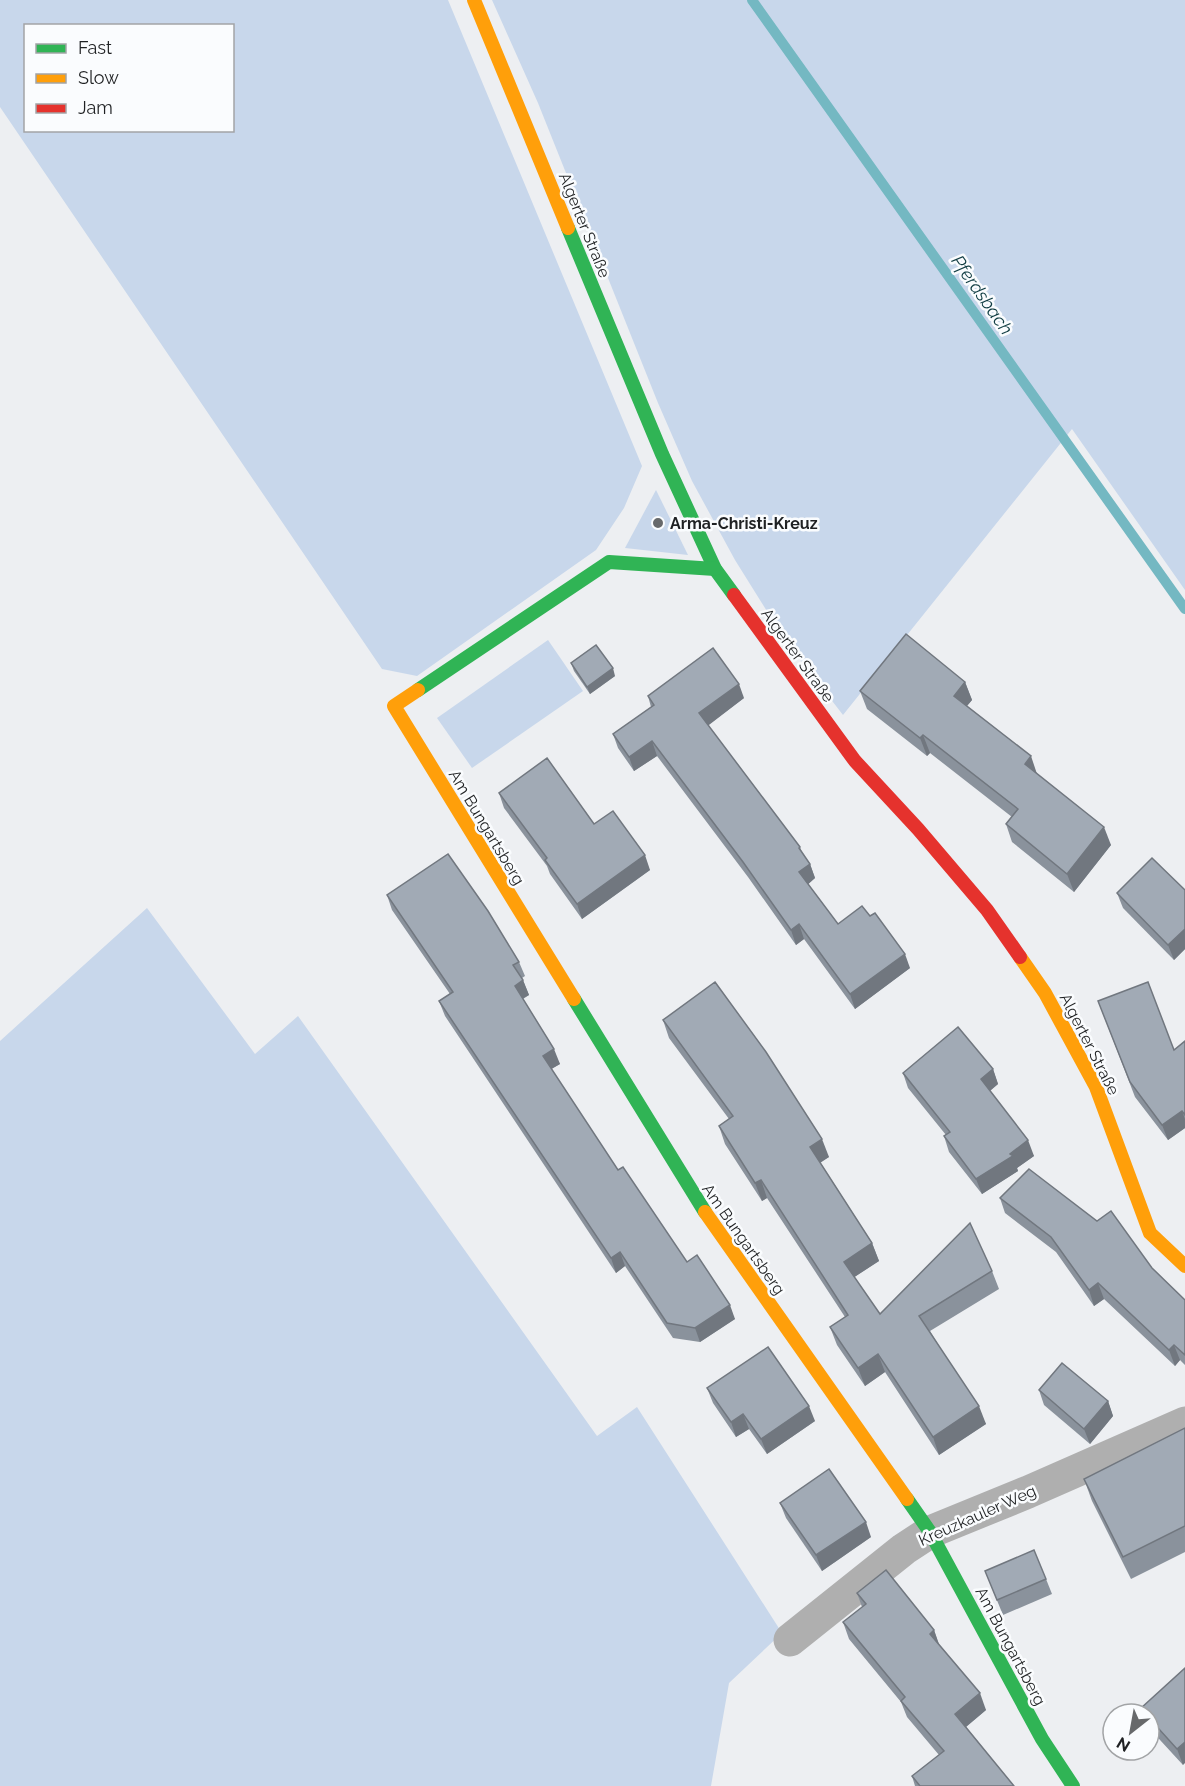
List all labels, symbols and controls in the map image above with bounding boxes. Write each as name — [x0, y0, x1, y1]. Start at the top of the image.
legend — [24, 24, 234, 132]
text: Fast — [78, 37, 112, 58]
text: Slow — [78, 67, 119, 88]
text: Jam — [78, 97, 113, 118]
street label: Algerter Straße — [555, 170, 614, 280]
water label: Pferdsbach — [947, 251, 1017, 338]
place label: Arma-Christi-Kreuz — [670, 514, 818, 533]
marker: Arma-Christi-Kreuz — [651, 516, 665, 530]
street label: Algerter Straße — [757, 605, 838, 706]
street label: Am Bungartsberg — [445, 766, 528, 888]
street label: Algerter Straße — [1056, 990, 1123, 1098]
street label: Am Bungartsberg — [698, 1180, 789, 1298]
street label: Kreuzkauler Weg — [916, 1481, 1039, 1550]
street label: Am Bungartsberg — [971, 1584, 1050, 1709]
north arrow — [1101, 1702, 1161, 1762]
text: N — [1113, 1733, 1134, 1756]

